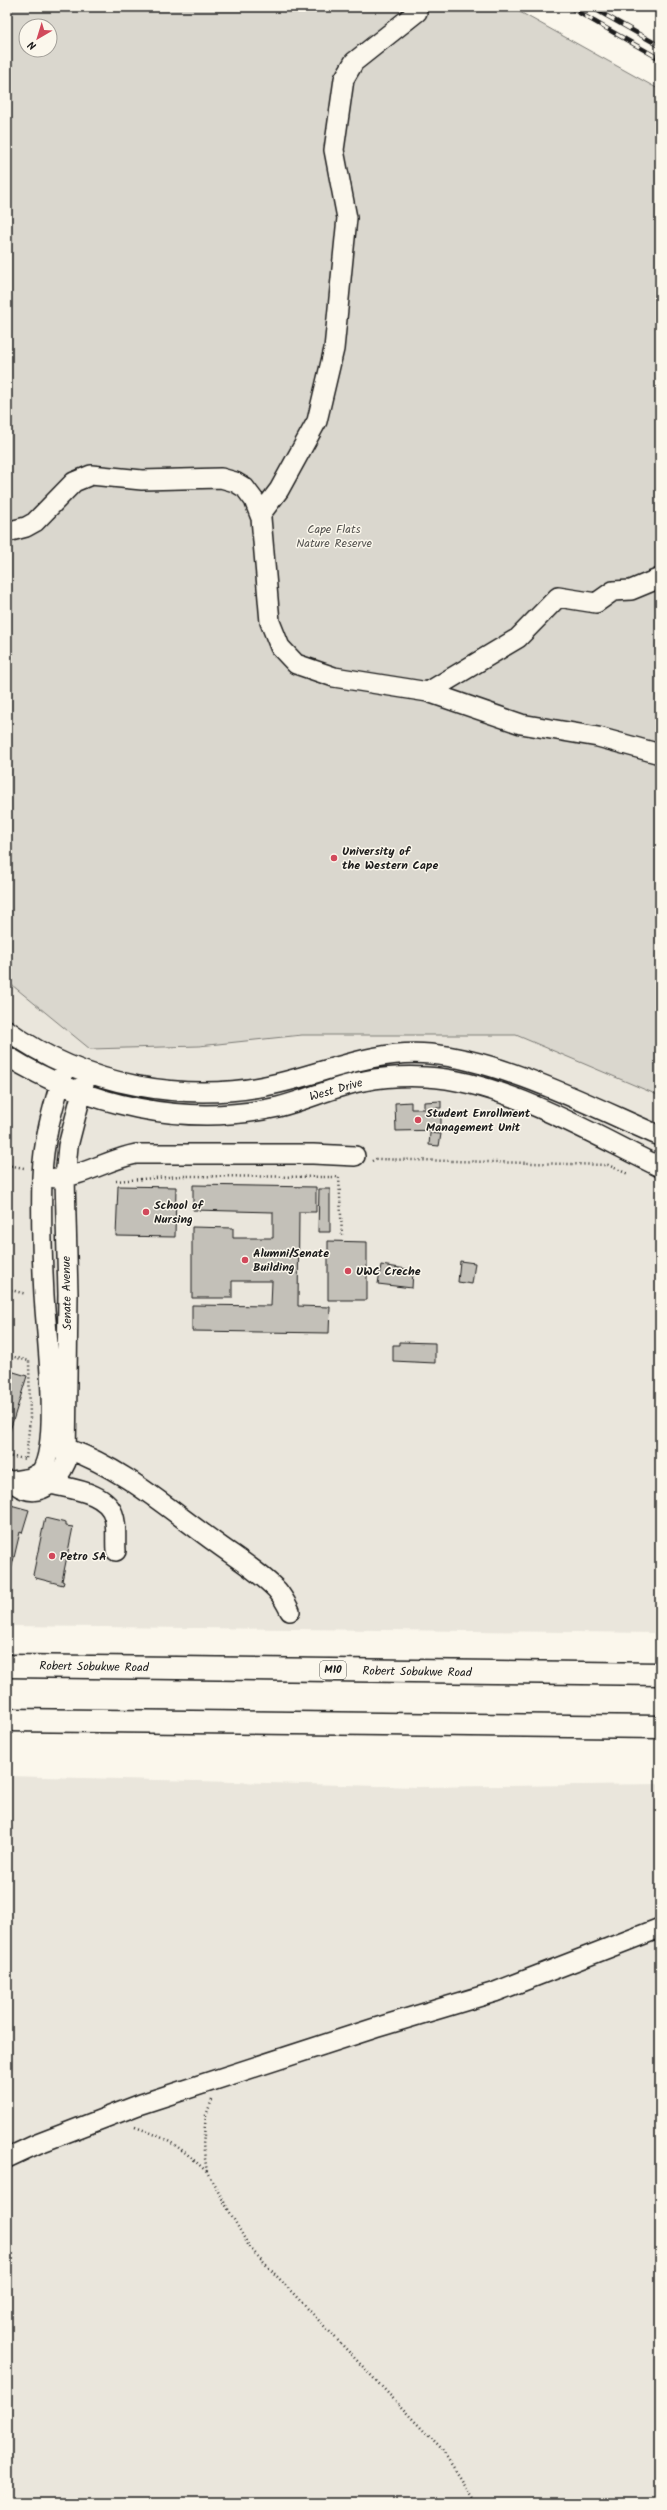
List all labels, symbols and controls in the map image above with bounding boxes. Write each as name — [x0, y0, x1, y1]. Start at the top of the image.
north arrow — [18, 18, 58, 58]
text: N — [24, 36, 41, 54]
park label: Cape Flats Nature Reserve — [296, 520, 372, 553]
place label: University of the Western Cape — [342, 842, 438, 875]
marker: University of the Western Cape — [329, 853, 339, 863]
street label: West Drive — [307, 1073, 365, 1107]
place label: Student Enrollment Management Unit — [426, 1104, 531, 1137]
marker: Student Enrollment Management Unit — [413, 1115, 423, 1125]
place label: School of Nursing — [154, 1196, 204, 1229]
marker: School of Nursing — [141, 1207, 151, 1217]
place label: Alumni/Senate Building — [253, 1244, 329, 1277]
street label: Senate Avenue — [57, 1255, 77, 1330]
marker: Alumni/Senate Building — [240, 1255, 250, 1265]
place label: UWC Creche — [356, 1262, 421, 1281]
marker: UWC Creche — [343, 1266, 353, 1276]
place label: Petro SA — [60, 1547, 107, 1566]
marker: Petro SA — [47, 1551, 57, 1561]
street label: Robert Sobukwe Road — [39, 1657, 150, 1677]
road number: M10 — [320, 1661, 346, 1679]
street label: Robert Sobukwe Road — [362, 1662, 473, 1682]

